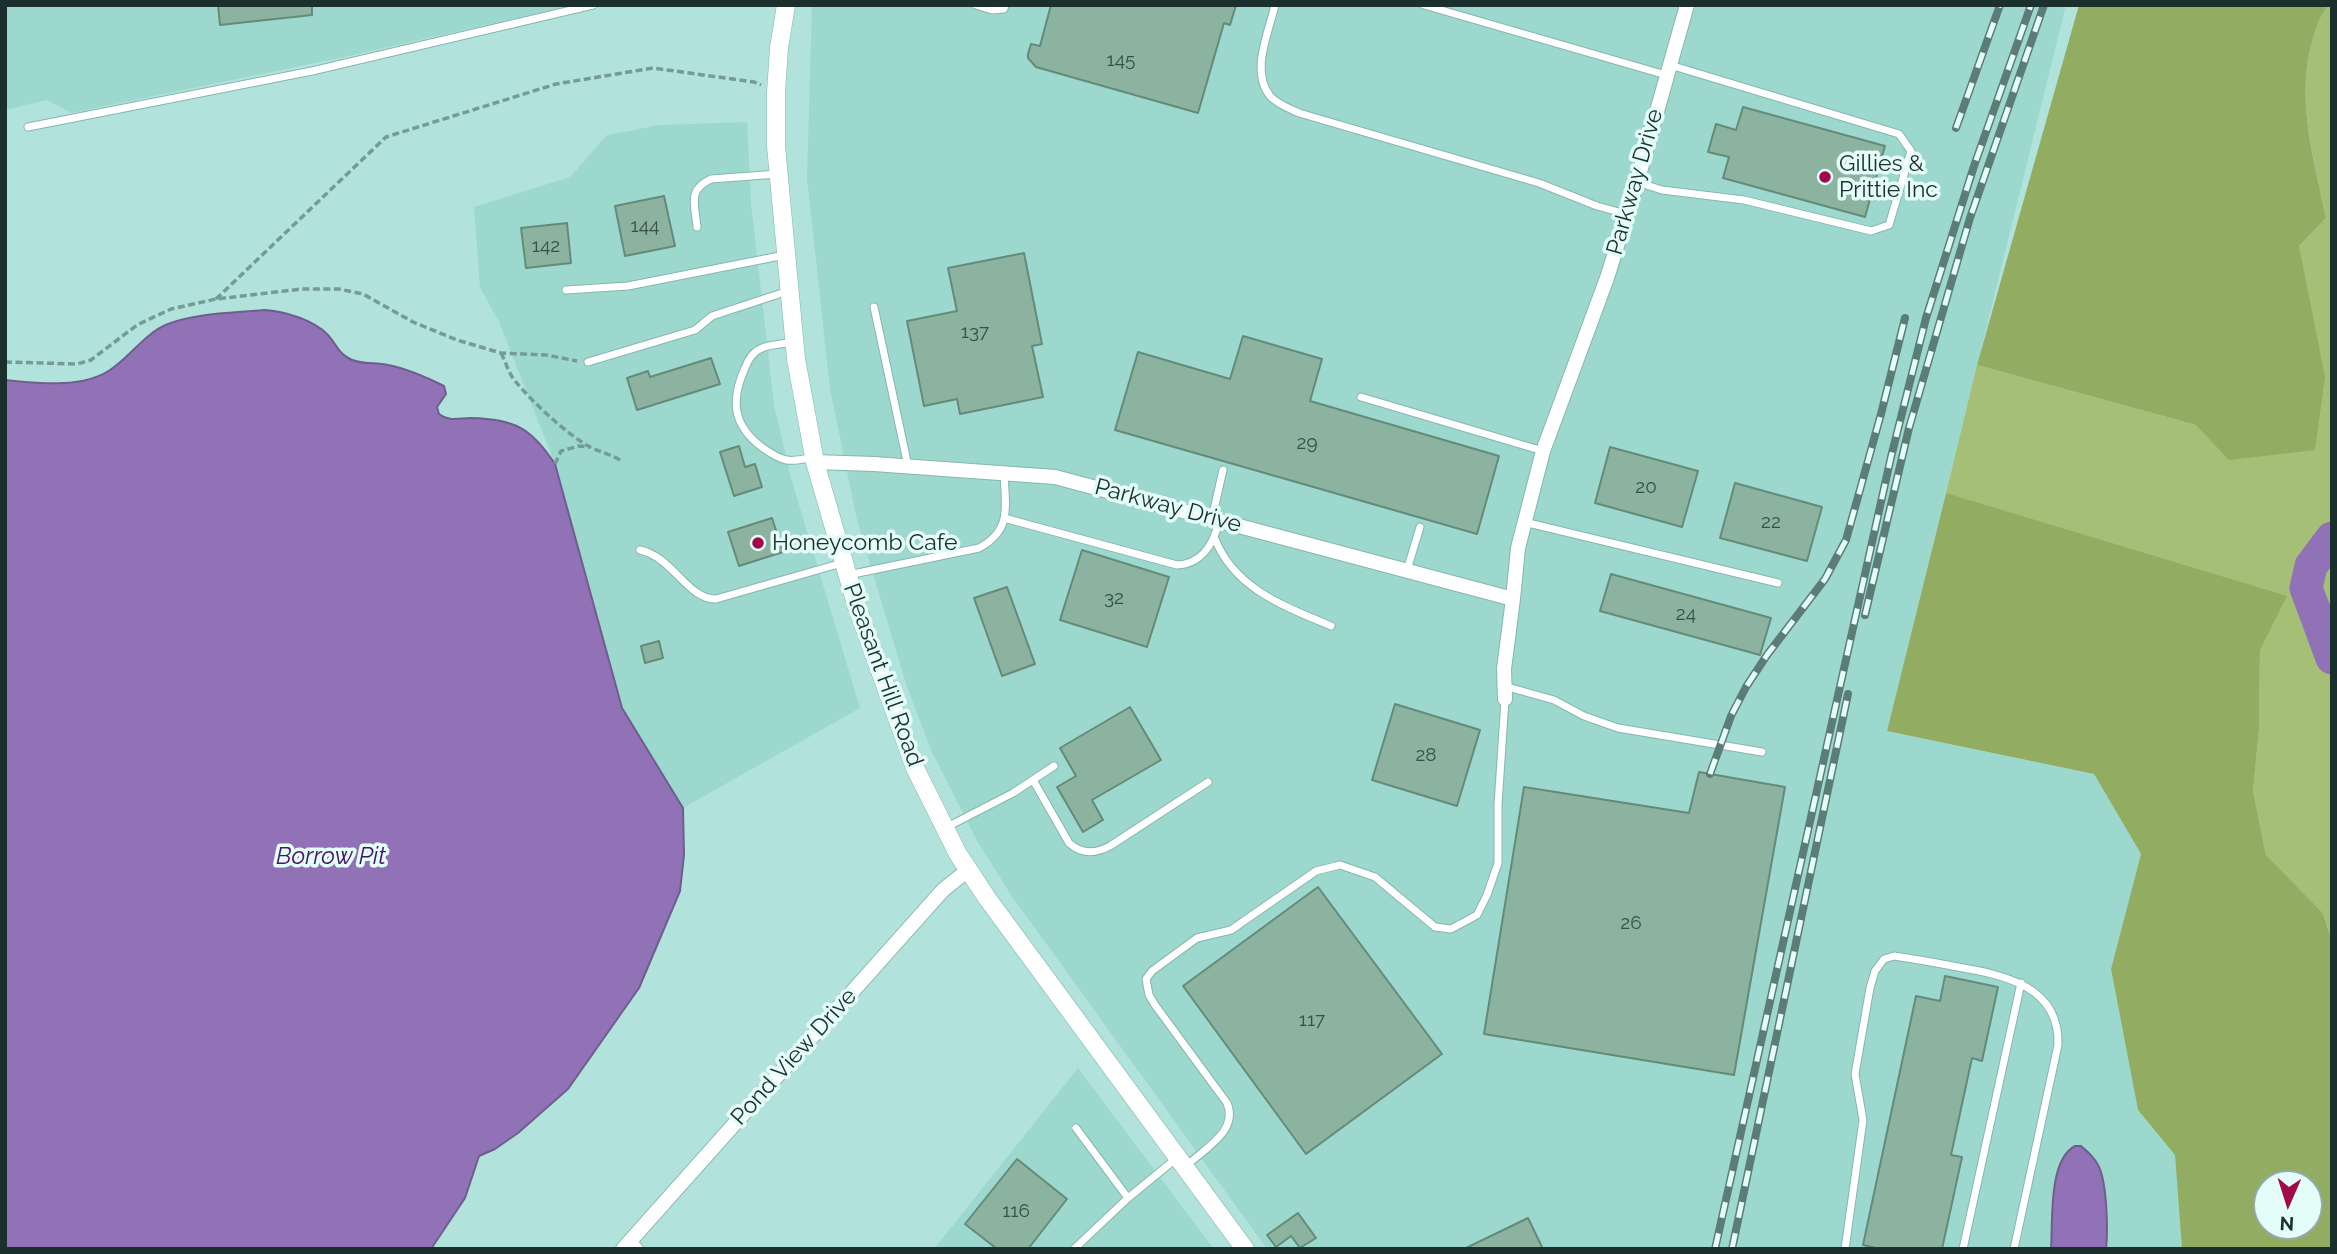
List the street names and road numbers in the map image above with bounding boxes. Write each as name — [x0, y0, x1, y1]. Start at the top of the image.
street label: Parkway Drive — [1601, 106, 1669, 258]
street label: Parkway Drive — [1092, 473, 1244, 539]
street label: Pleasant Hill Road — [837, 580, 929, 770]
street label: Pond View Drive — [725, 983, 863, 1131]

